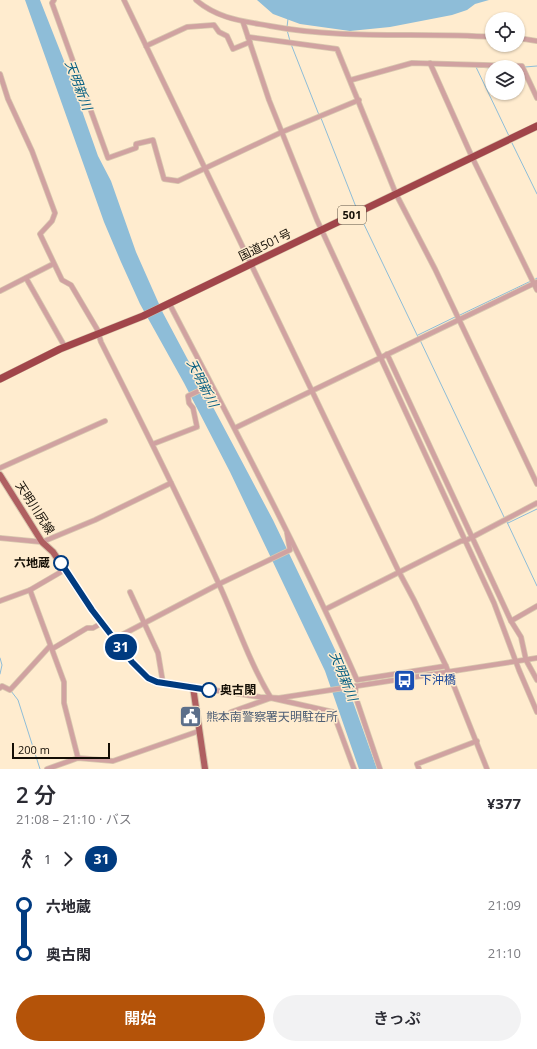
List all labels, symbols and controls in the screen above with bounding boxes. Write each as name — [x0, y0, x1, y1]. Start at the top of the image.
map controls — [485, 12, 525, 100]
button: locate — [485, 12, 525, 52]
water label: 天明新川 — [61, 57, 97, 114]
button: layers — [485, 60, 525, 100]
road number: 501 — [338, 206, 366, 224]
street label: 国道501号 — [236, 225, 294, 265]
water label: 天明新川 — [183, 356, 224, 412]
street label: 天明川尻線 — [12, 478, 59, 538]
place label: 六地蔵 — [14, 554, 50, 571]
marker: 六地蔵 — [53, 555, 69, 571]
line badge: 31 — [103, 634, 139, 660]
text: 31 — [113, 637, 129, 656]
water label: 天明新川 — [326, 649, 363, 705]
bus stop icon: 下沖橋 — [391, 667, 417, 693]
place label: 下沖橋 — [420, 671, 456, 688]
place label: 奥古閑 — [220, 681, 256, 698]
marker: 奥古閑 — [201, 682, 217, 698]
public building icon: 熊本南警察署天明駐在所 — [177, 704, 203, 730]
place label: 熊本南警察署天明駐在所 — [206, 708, 338, 725]
scale bar — [12, 741, 110, 760]
text: 200 m — [18, 742, 50, 757]
text: 2 分 — [16, 779, 56, 809]
text: ¥377 — [487, 793, 521, 813]
text: 21:08 – 21:10 · バス — [16, 810, 132, 828]
icon: walk — [16, 848, 38, 870]
icon: forward — [57, 848, 79, 870]
text: 31 — [93, 849, 109, 868]
text: 1 — [44, 850, 51, 868]
text: 六地蔵 — [46, 896, 91, 916]
text: 21:09 — [488, 896, 521, 914]
text: 奥古閑 — [46, 944, 91, 964]
text: 21:10 — [488, 944, 521, 962]
button: 開始 — [16, 995, 265, 1041]
button: きっぷ — [273, 995, 521, 1041]

